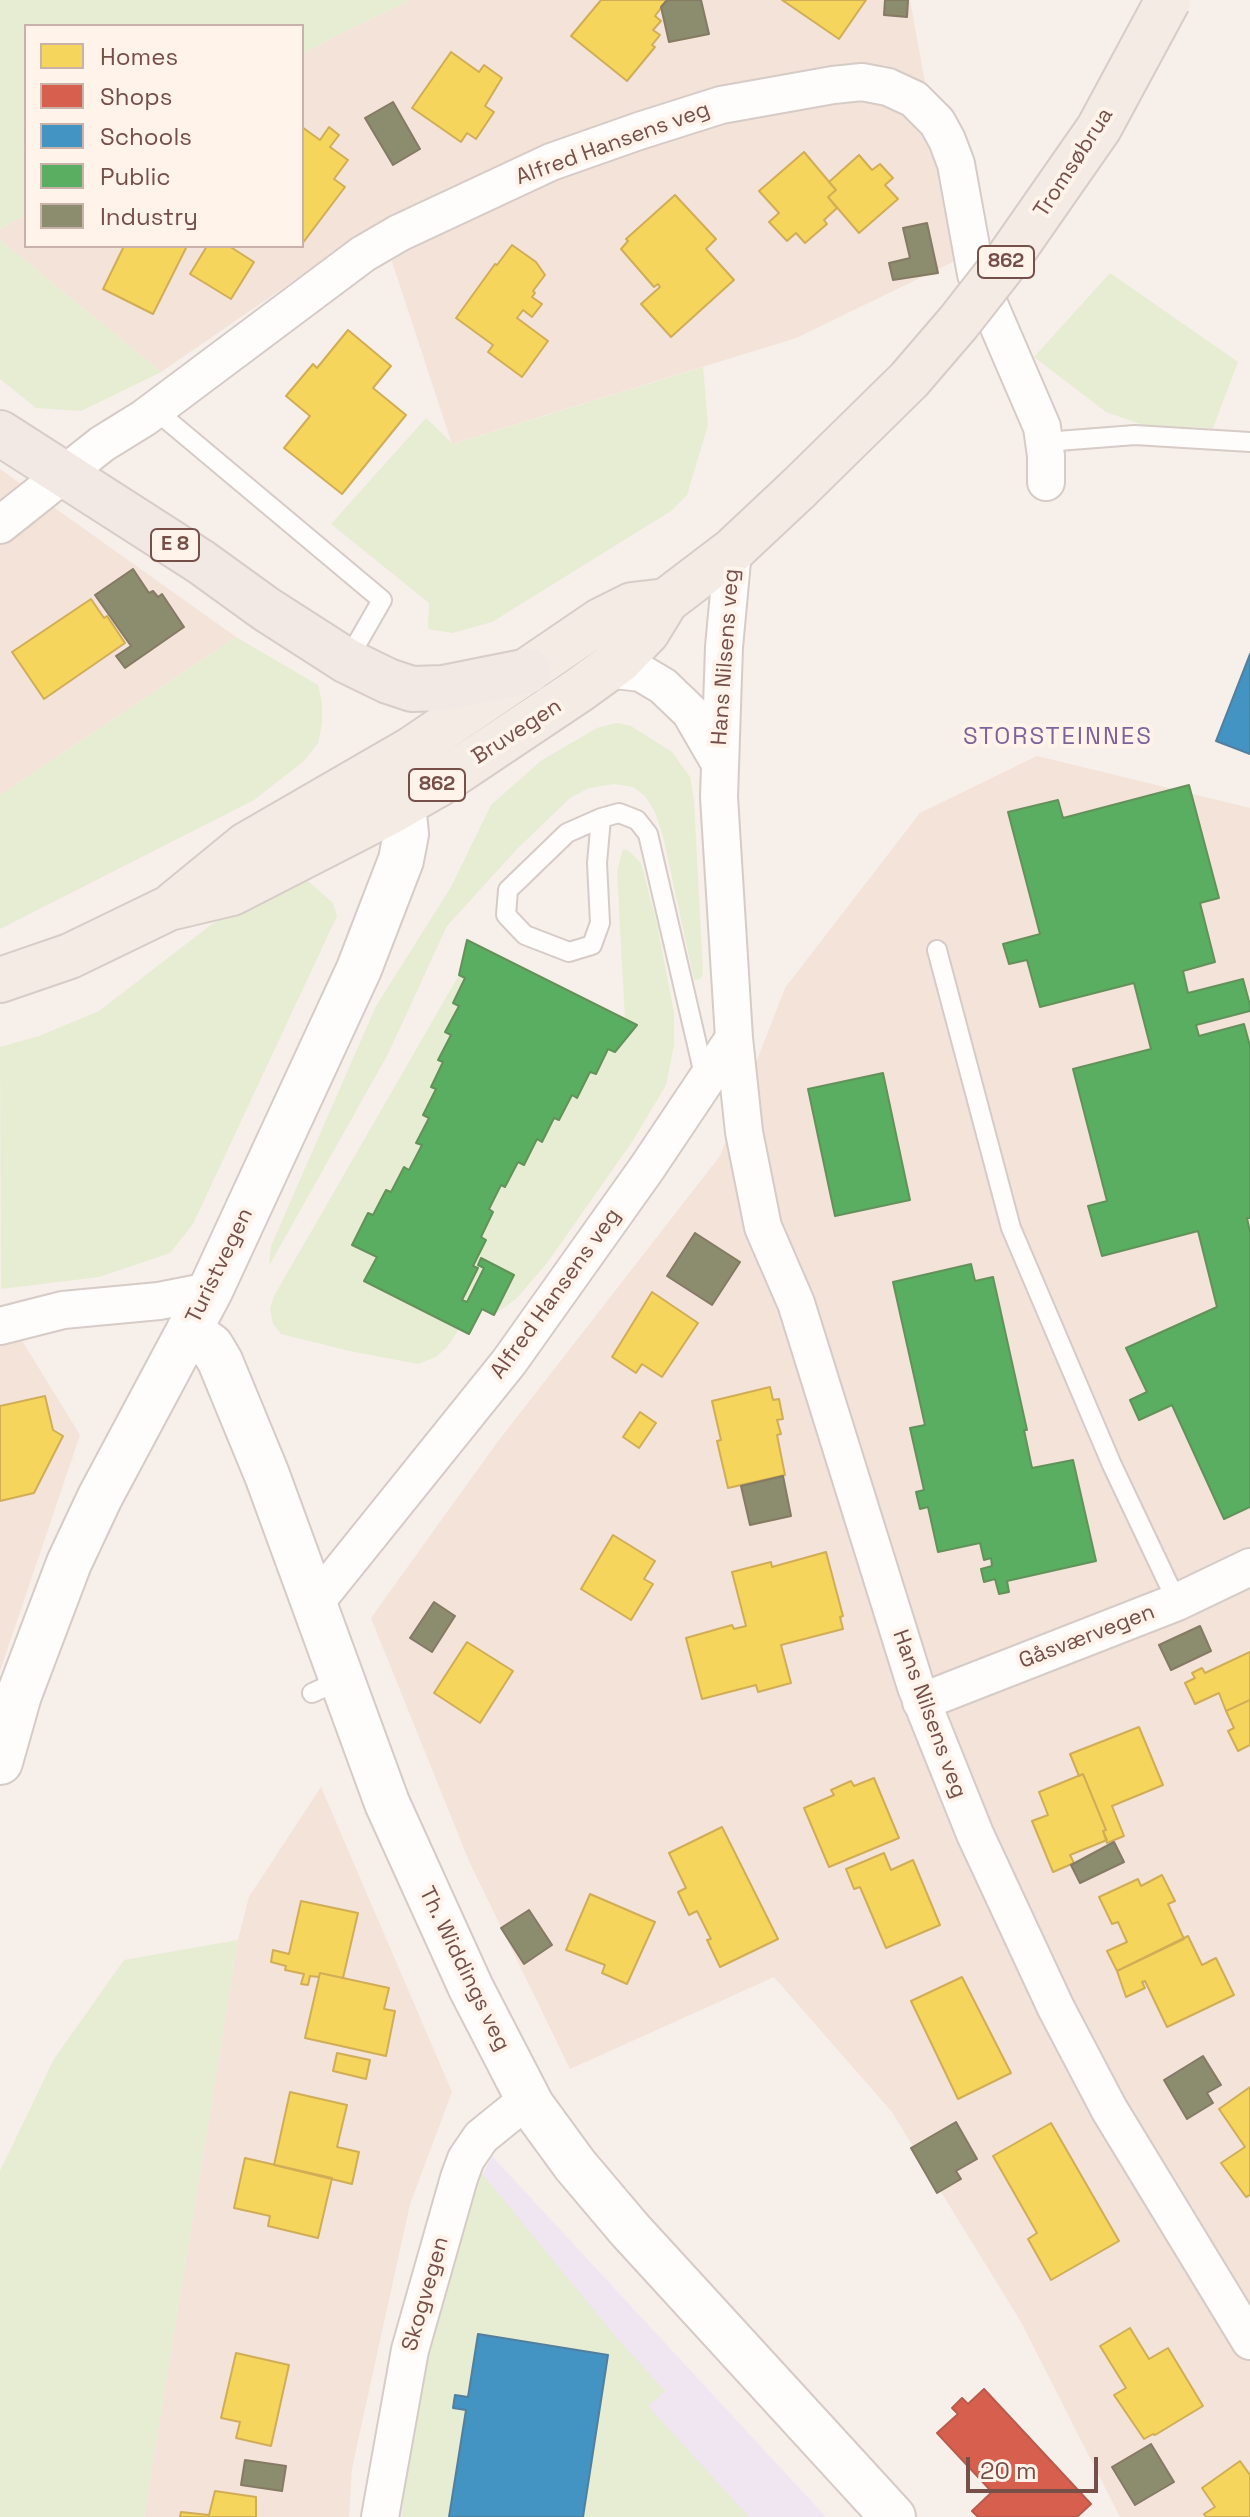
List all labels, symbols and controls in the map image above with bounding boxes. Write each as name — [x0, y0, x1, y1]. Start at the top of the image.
legend — [24, 24, 304, 248]
text: Homes — [100, 41, 178, 72]
text: Shops — [100, 81, 172, 112]
street label: Alfred Hansens veg — [513, 97, 713, 191]
street label: Tromsøbrua — [1029, 103, 1119, 223]
text: Schools — [100, 121, 192, 152]
text: Public — [100, 161, 171, 192]
text: Industry — [100, 201, 198, 232]
road number: 862 — [978, 246, 1034, 278]
road number: E 8 — [151, 529, 199, 561]
street label: Hans Nilsens veg — [707, 568, 745, 746]
street label: Bruvegen — [467, 693, 567, 771]
district label: STORSTEINNES — [963, 723, 1153, 751]
road number: 862 — [409, 769, 465, 801]
street label: Turistvegen — [181, 1204, 259, 1328]
street label: Alfred Hansens veg — [485, 1204, 627, 1384]
street label: Gåsværvegen — [1015, 1599, 1159, 1675]
street label: Hans Nilsens veg — [886, 1626, 972, 1802]
street label: Th. Widdings veg — [413, 1883, 515, 2055]
street label: Skogvegen — [397, 2234, 455, 2354]
scale bar — [970, 2441, 1102, 2491]
text: 20 m — [980, 2455, 1037, 2486]

